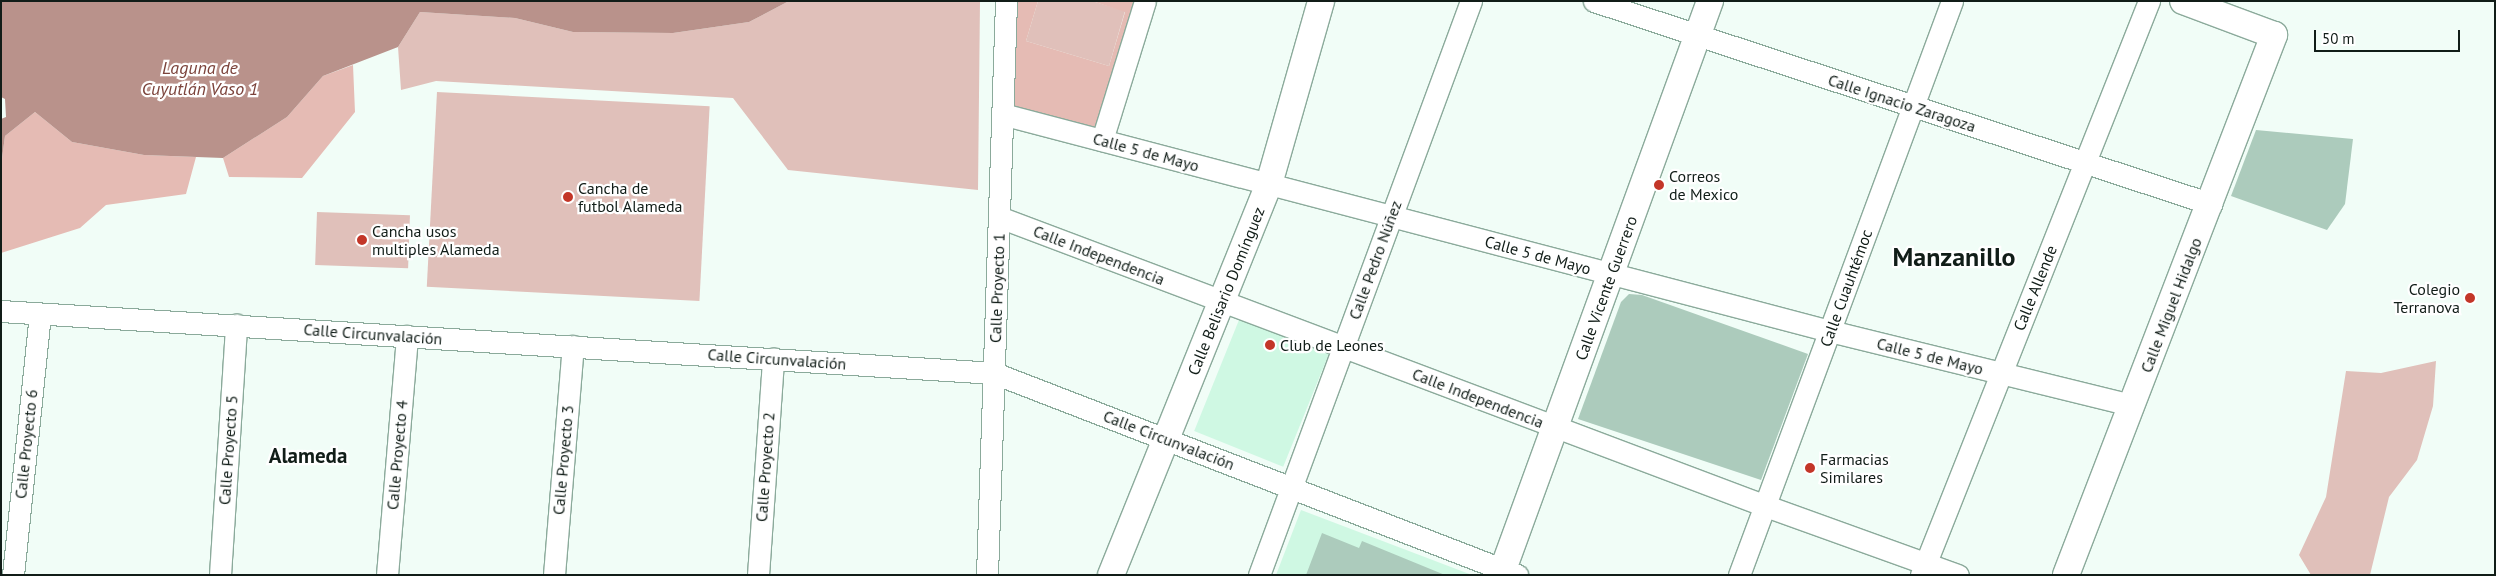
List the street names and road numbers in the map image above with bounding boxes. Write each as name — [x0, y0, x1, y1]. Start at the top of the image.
street label: Calle Ignacio Zaragoza — [1826, 70, 1978, 136]
street label: Calle 5 de Mayo — [1091, 129, 1201, 175]
street label: Calle Pedro Núñez — [1345, 198, 1405, 322]
street label: Calle Belisario Domínguez — [1183, 204, 1269, 378]
street label: Calle Vicente Guerrero — [1571, 213, 1641, 363]
street label: Calle Independencia — [1031, 221, 1167, 289]
street label: Calle Cuauhtémoc — [1816, 227, 1876, 349]
street label: Calle 5 de Mayo — [1483, 232, 1593, 278]
street label: Calle Proyecto 1 — [985, 233, 1009, 343]
street label: Calle Miguel Hidalgo — [2136, 235, 2206, 375]
street label: Calle Allende — [2009, 242, 2061, 334]
street label: Calle Circunvalación — [303, 320, 443, 348]
street label: Calle 5 de Mayo — [1875, 334, 1985, 378]
street label: Calle Circunvalación — [707, 345, 847, 373]
street label: Calle Independencia — [1410, 364, 1546, 432]
street label: Calle Proyecto 6 — [11, 388, 41, 500]
street label: Calle Proyecto 5 — [215, 394, 241, 506]
street label: Calle Proyecto 4 — [383, 399, 411, 511]
street label: Calle Proyecto 3 — [549, 404, 577, 516]
street label: Calle Circunvalación — [1101, 406, 1237, 474]
street label: Calle Proyecto 2 — [752, 411, 778, 523]

